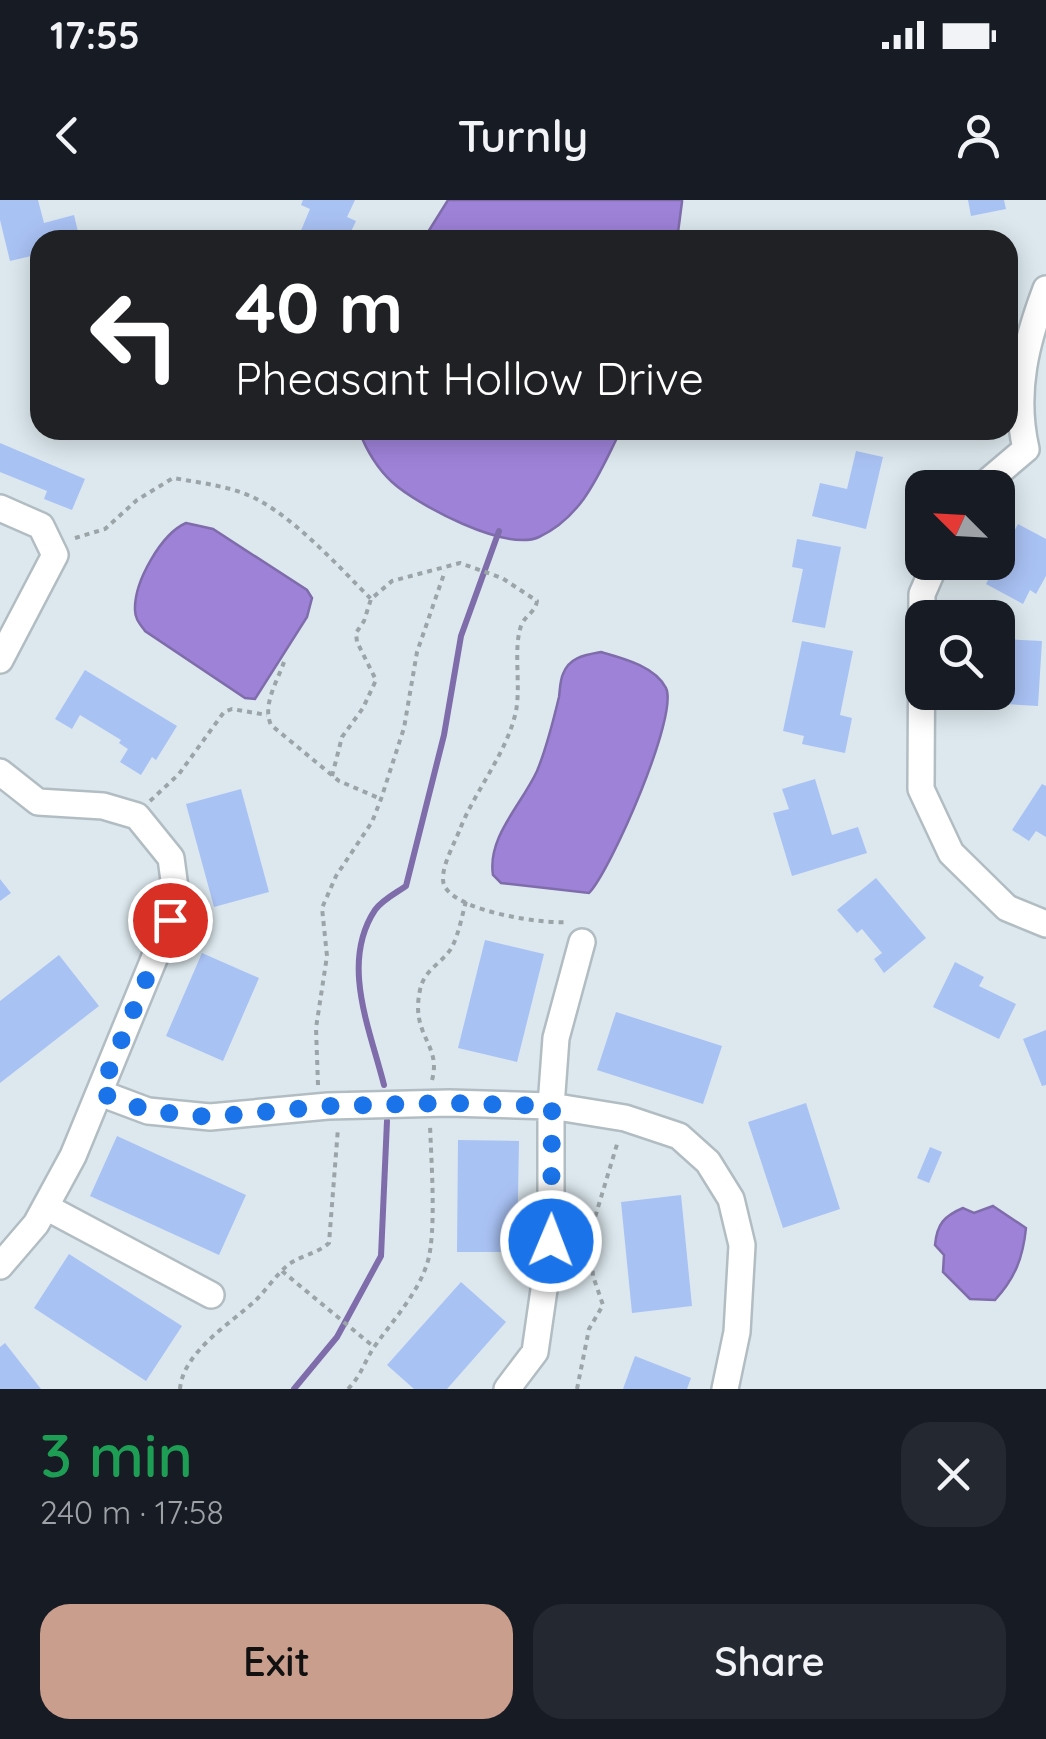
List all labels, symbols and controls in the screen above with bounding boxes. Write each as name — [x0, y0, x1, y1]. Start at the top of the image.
text: 17:55 — [50, 11, 140, 59]
text: Turnly — [458, 107, 589, 163]
icon: back — [40, 108, 95, 163]
icon: person — [951, 108, 1006, 163]
text: 40 m — [235, 263, 403, 351]
icon: left — [70, 270, 200, 400]
text: Pheasant Hollow Drive — [235, 350, 704, 406]
north arrow — [905, 470, 1015, 580]
map controls — [905, 470, 1015, 710]
button: search — [905, 600, 1015, 710]
pin — [128, 878, 213, 963]
icon: arrive — [143, 893, 198, 948]
position arrow — [499, 1189, 603, 1293]
text: 3 min — [40, 1417, 193, 1492]
button: close — [901, 1422, 1006, 1527]
text: 240 m · 17:58 — [40, 1492, 224, 1532]
button: Exit — [40, 1604, 513, 1719]
button: Share — [533, 1604, 1006, 1719]

